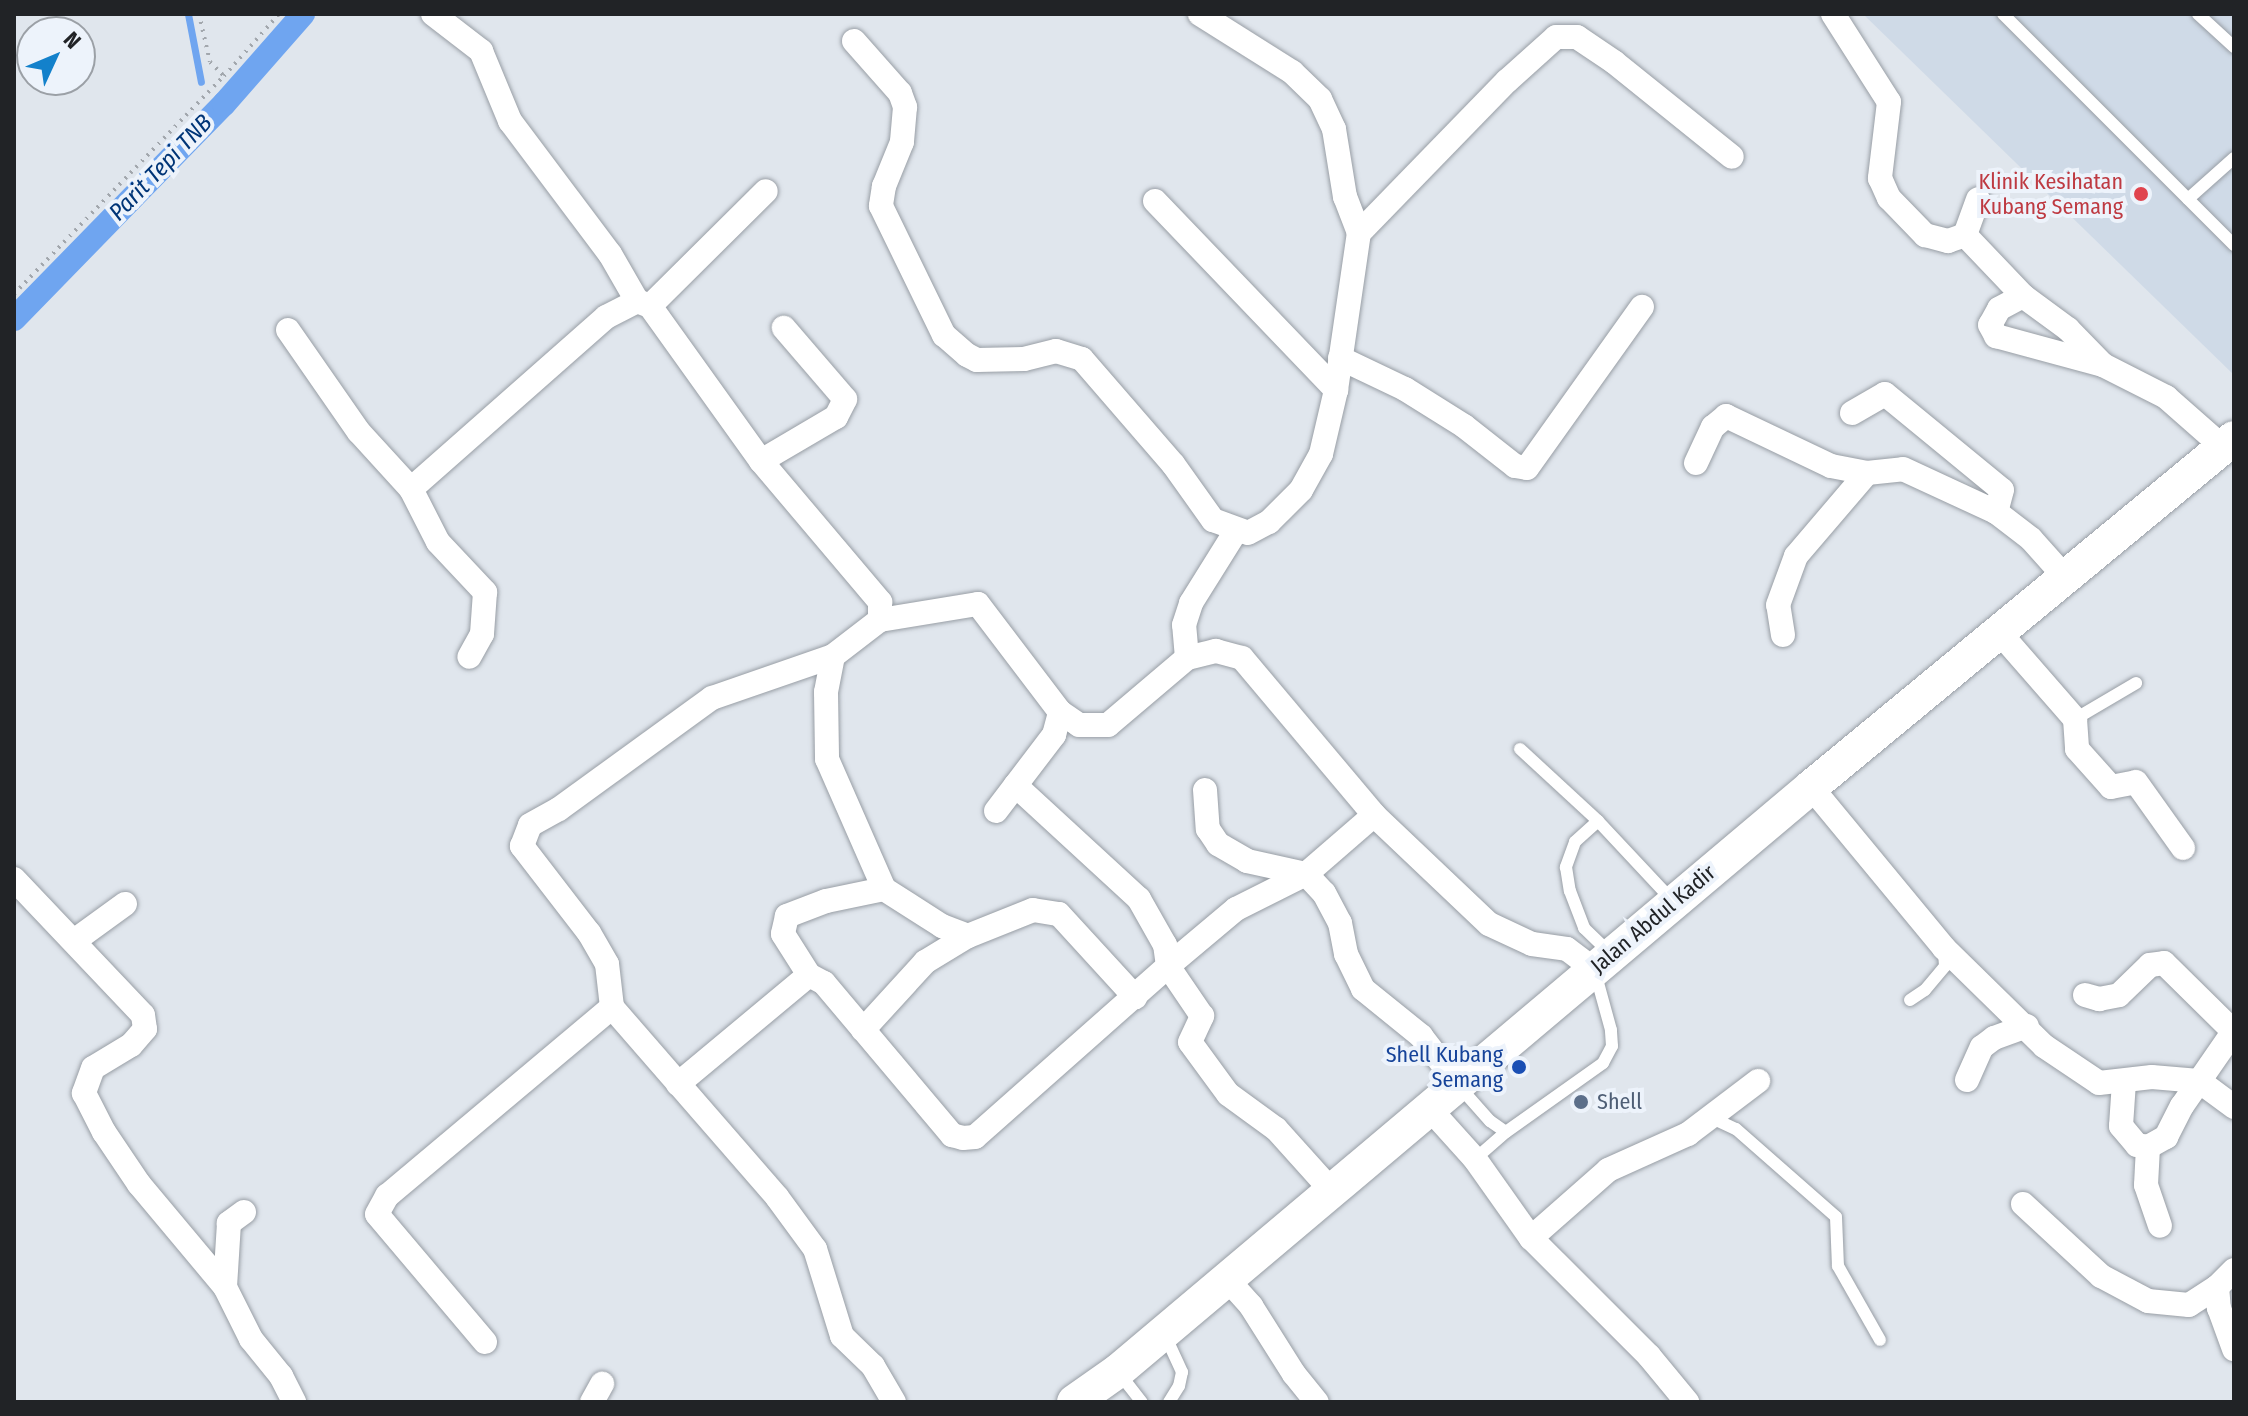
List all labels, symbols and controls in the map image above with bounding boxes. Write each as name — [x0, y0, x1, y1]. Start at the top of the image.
north arrow — [16, 16, 96, 96]
text: N — [58, 26, 86, 54]
water label: Parit Tepi TNB — [103, 109, 219, 227]
place label: Klinik Kesihatan Kubang Semang — [1979, 168, 2123, 220]
marker: Klinik Kesihatan Kubang Semang — [2130, 183, 2152, 205]
street label: Jalan Abdul Kadir — [1585, 859, 1721, 979]
place label: Shell Kubang Semang — [1386, 1041, 1503, 1092]
marker: Shell Kubang Semang — [1510, 1058, 1528, 1076]
place label: Shell — [1597, 1089, 1642, 1115]
marker: Shell — [1572, 1093, 1590, 1111]

